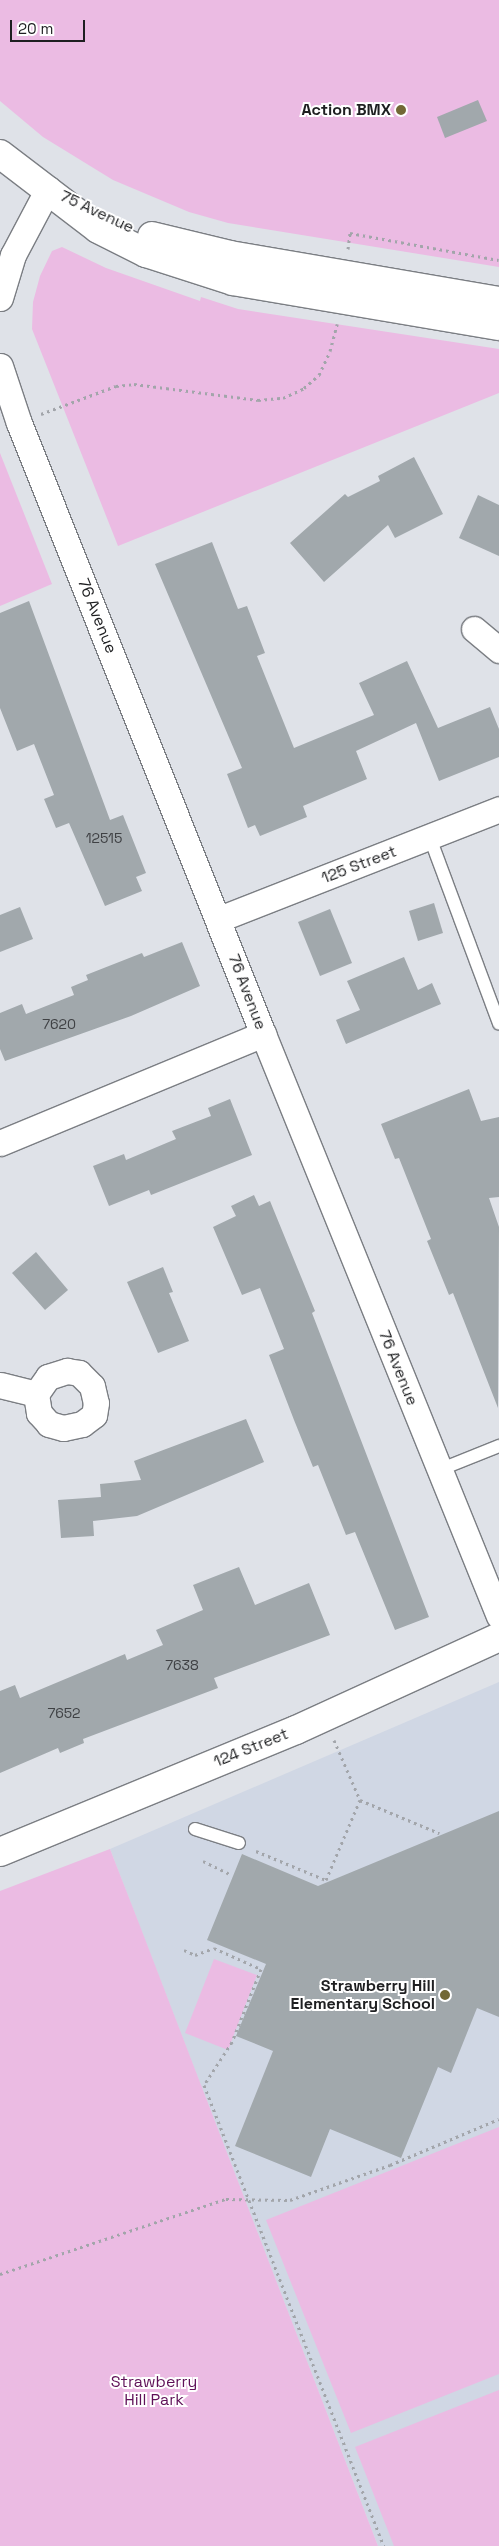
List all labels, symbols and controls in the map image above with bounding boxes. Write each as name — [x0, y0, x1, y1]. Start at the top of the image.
scale bar — [12, 10, 88, 42]
text: 20 m — [18, 19, 53, 38]
place label: Action BMX — [301, 100, 391, 120]
marker: Action BMX — [395, 104, 407, 116]
street label: 75 Avenue — [57, 187, 137, 237]
street label: 76 Avenue — [73, 576, 121, 656]
house number: 12515 — [86, 830, 122, 846]
street label: 125 Street — [319, 842, 399, 888]
street label: 76 Avenue — [224, 952, 270, 1032]
house number: 7620 — [42, 1016, 76, 1032]
street label: 76 Avenue — [374, 1328, 422, 1408]
house number: 7638 — [165, 1657, 199, 1673]
house number: 7652 — [47, 1705, 81, 1721]
street label: 124 Street — [211, 1724, 291, 1772]
place label: Strawberry Hill Elementary School — [291, 1976, 435, 2014]
marker: Strawberry Hill Elementary School — [439, 1989, 451, 2001]
park label: Strawberry Hill Park — [111, 2372, 197, 2410]

